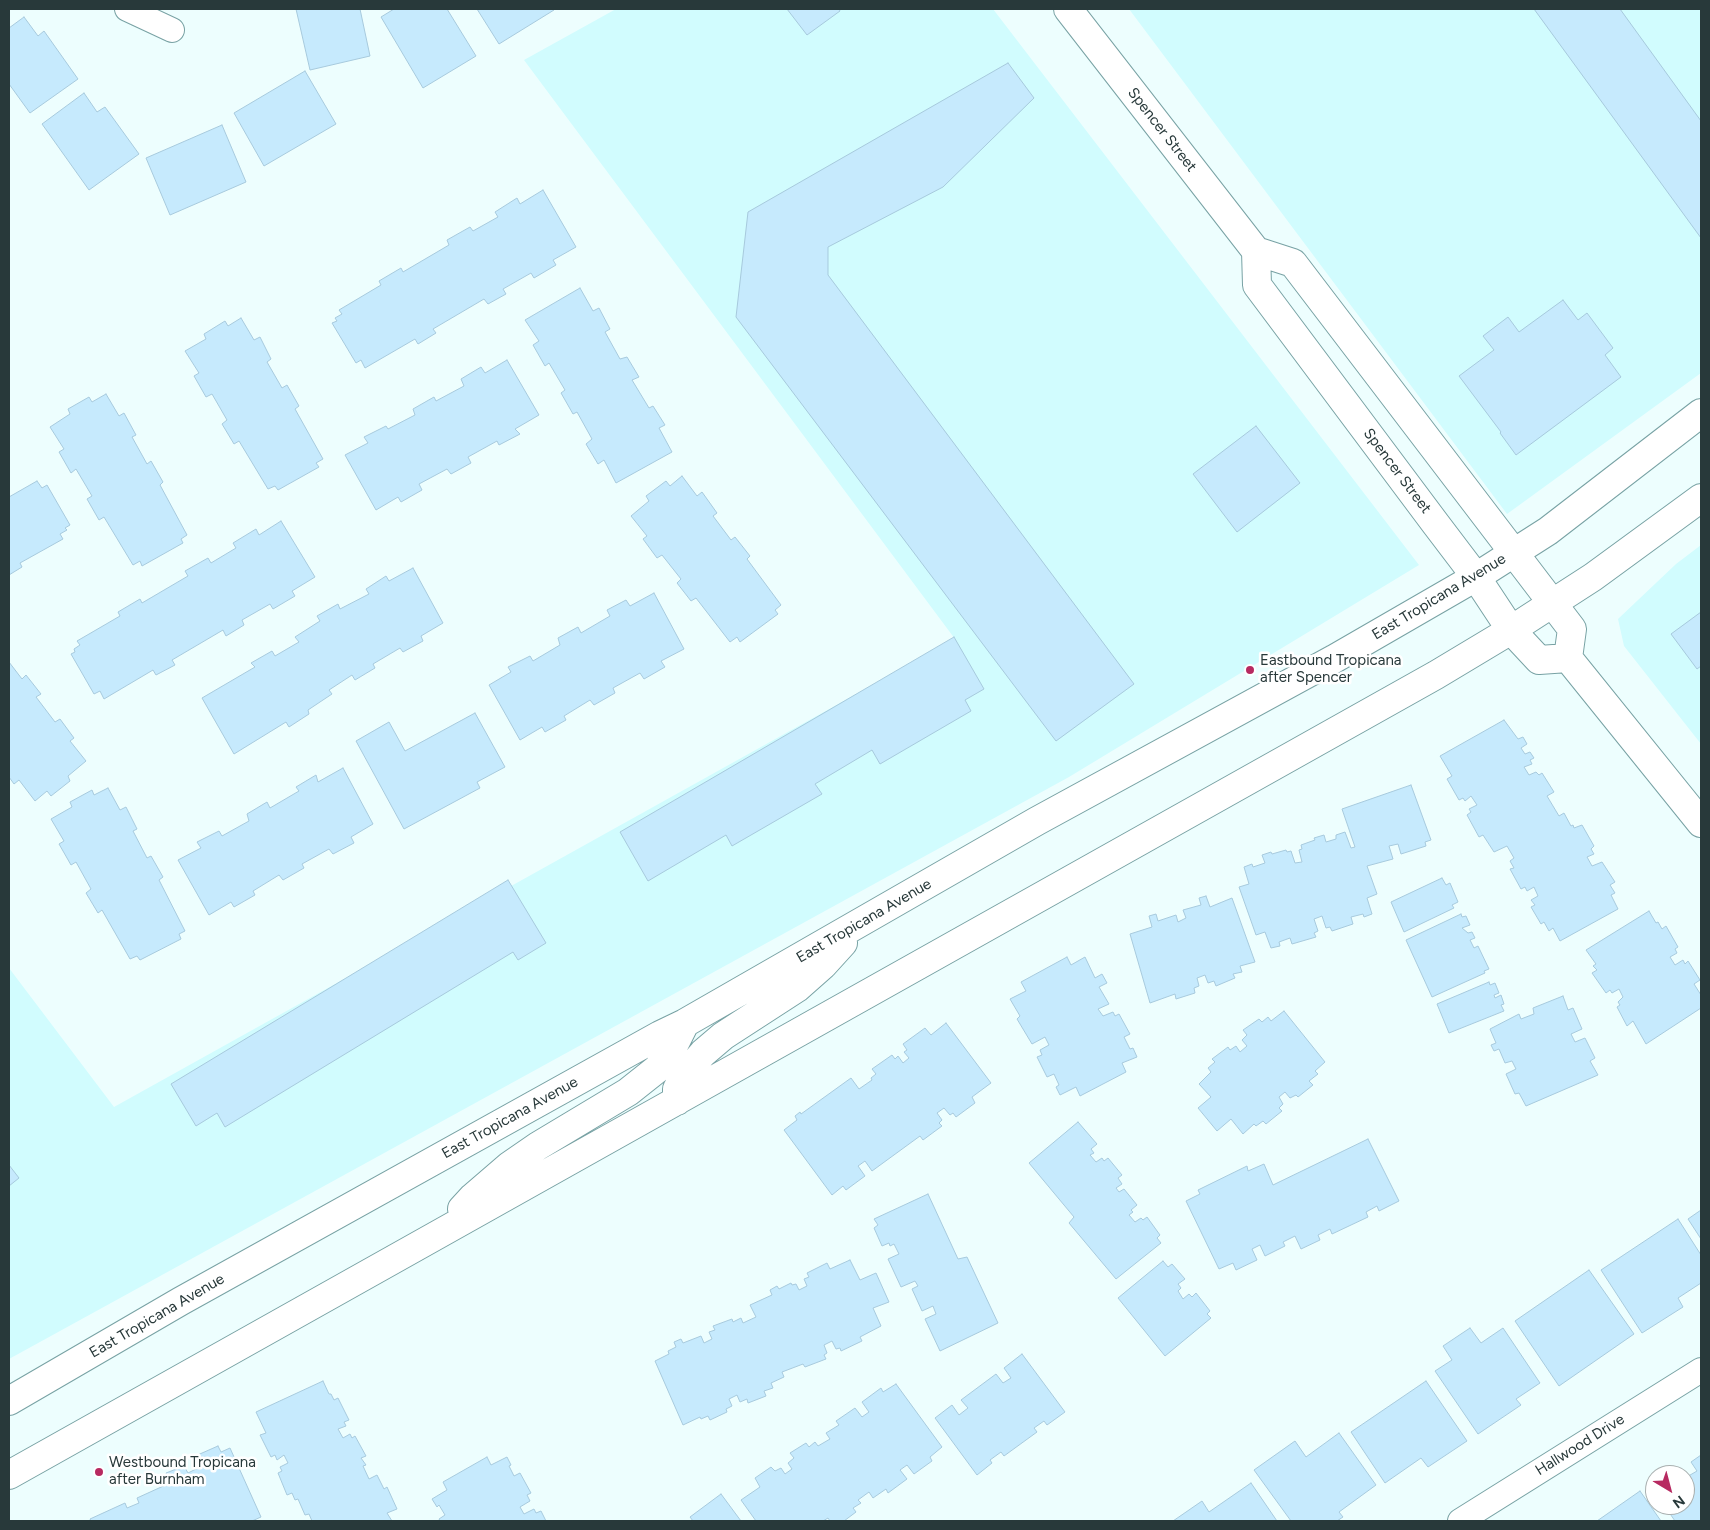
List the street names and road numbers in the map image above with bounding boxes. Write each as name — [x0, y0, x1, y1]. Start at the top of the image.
street label: Spencer Street — [1124, 84, 1200, 176]
street label: Spencer Street — [1359, 425, 1435, 517]
street label: East Tropicana Avenue — [1369, 550, 1509, 644]
street label: East Tropicana Avenue — [793, 875, 935, 967]
street label: East Tropicana Avenue — [439, 1073, 581, 1163]
street label: East Tropicana Avenue — [86, 1270, 228, 1362]
street label: Hallwood Drive — [1532, 1410, 1628, 1480]

